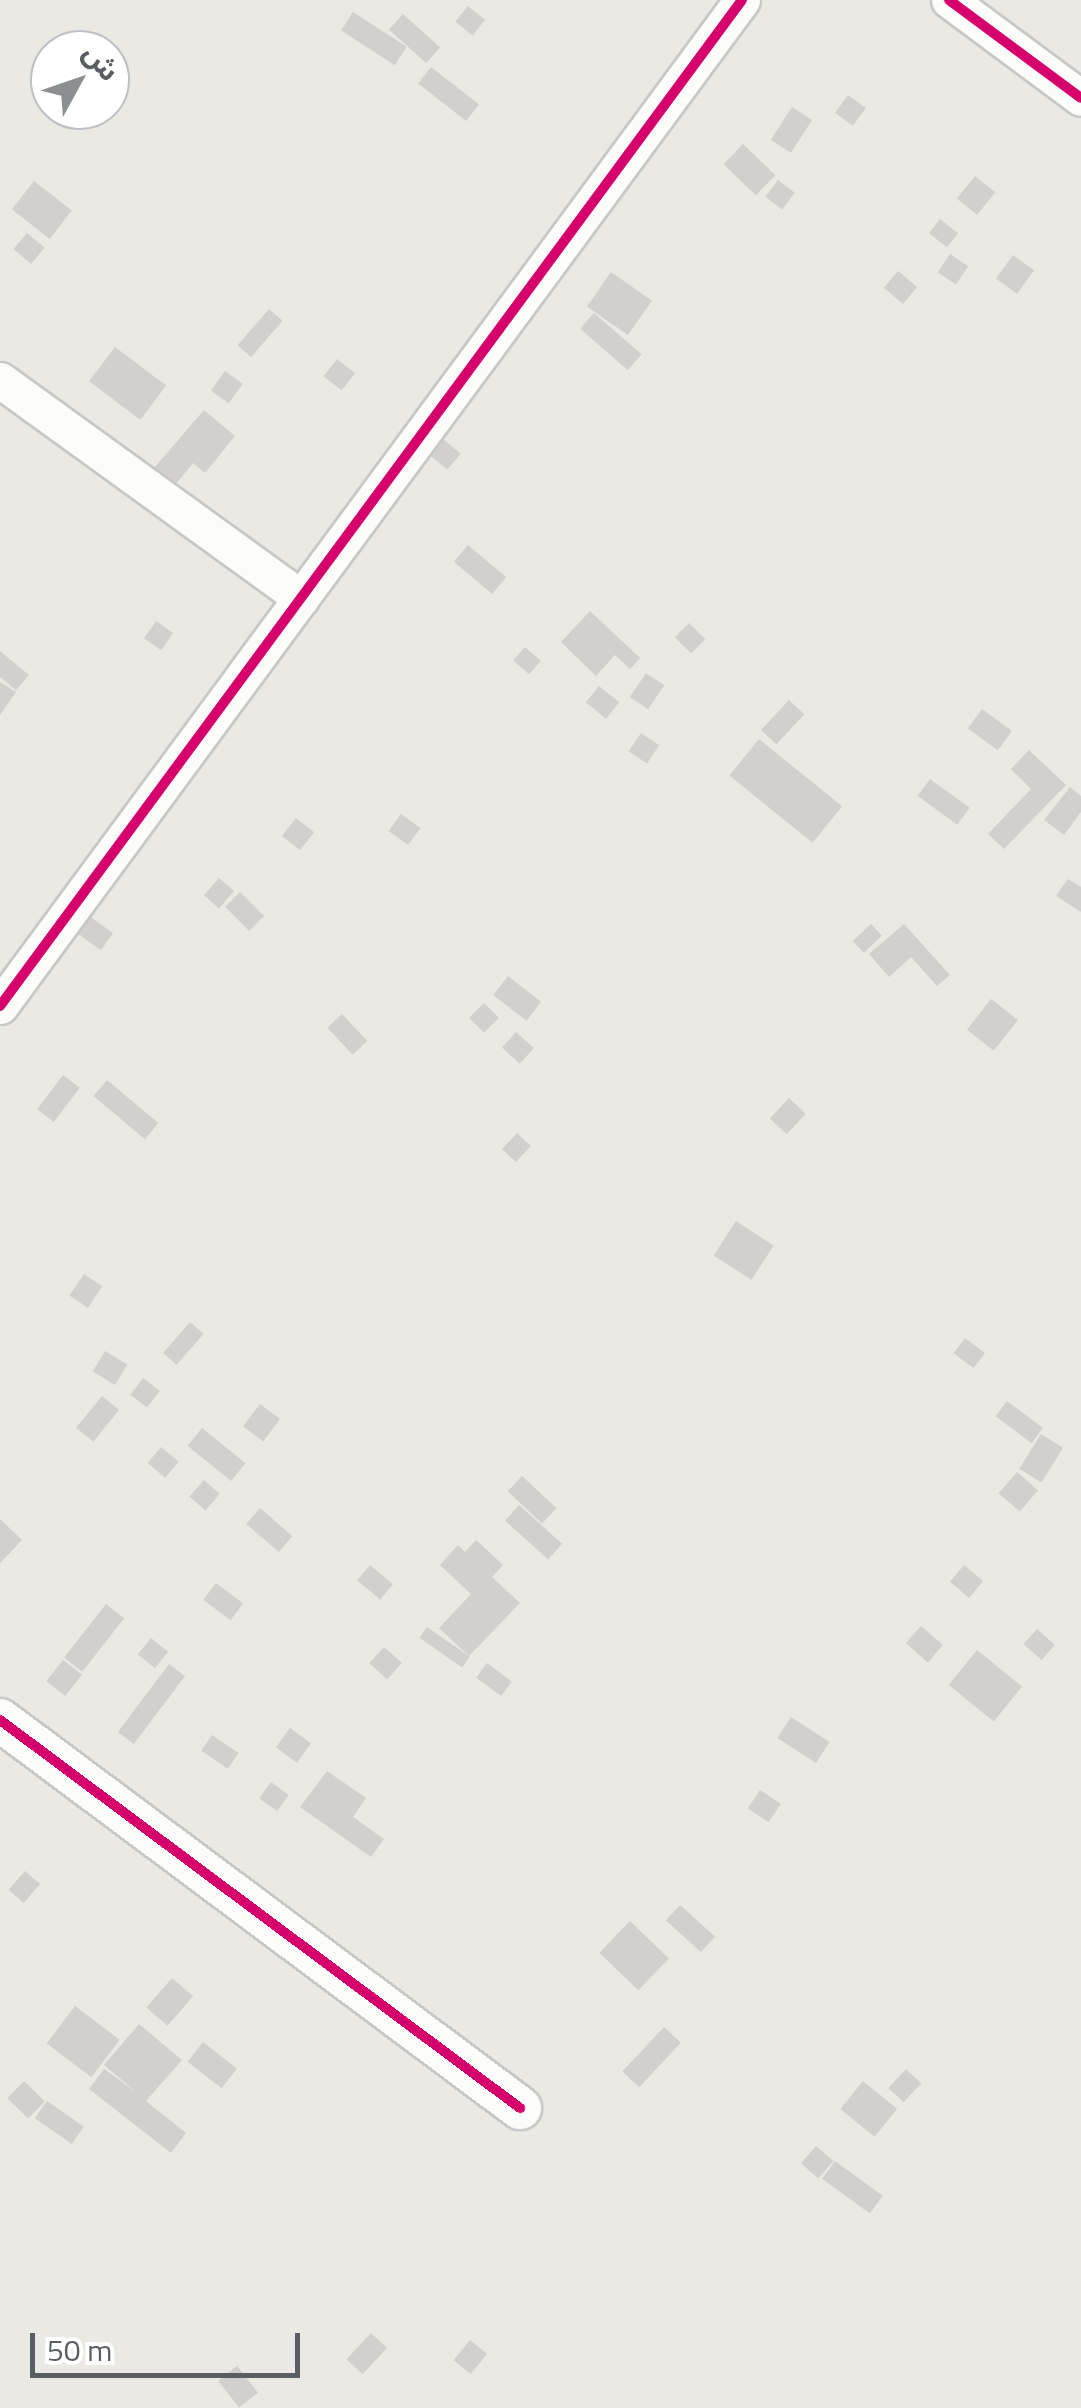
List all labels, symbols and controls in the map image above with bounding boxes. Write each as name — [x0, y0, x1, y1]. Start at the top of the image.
north arrow — [30, 30, 130, 130]
text: ش — [73, 33, 131, 90]
scale bar — [35, 2313, 305, 2375]
text: 50 m — [47, 2327, 112, 2373]

